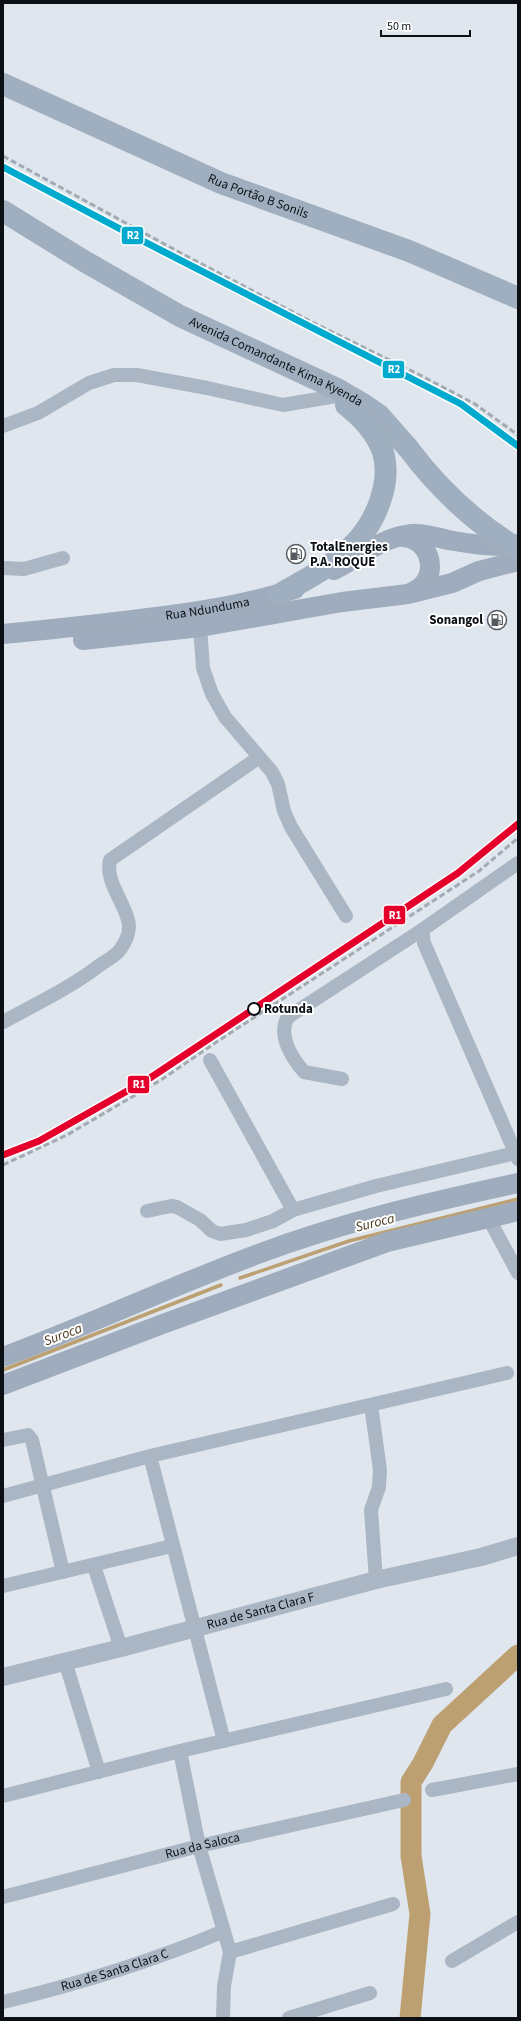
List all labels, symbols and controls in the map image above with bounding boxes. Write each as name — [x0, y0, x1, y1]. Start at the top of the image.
scale bar — [381, 12, 470, 38]
text: 50 m — [387, 18, 411, 35]
street label: Rua Portão B Sonils — [205, 169, 312, 223]
line badge: R2 — [121, 226, 144, 245]
text: R2 — [127, 228, 139, 243]
street label: Avenida Comandante Kima Kyenda — [186, 312, 366, 411]
line badge: R2 — [382, 360, 405, 379]
text: R2 — [388, 362, 400, 377]
place label: TotalEnergies P.A. ROQUE — [310, 538, 388, 571]
fuel station icon: TotalEnergies P.A. ROQUE — [285, 543, 307, 565]
street label: Rua Ndunduma — [164, 593, 251, 625]
fuel station icon: Sonangol — [486, 609, 508, 631]
place label: Sonangol — [429, 611, 483, 629]
line badge: R1 — [383, 905, 406, 925]
text: R1 — [389, 908, 401, 923]
place label: Rotunda — [264, 1000, 313, 1018]
marker: Rotunda — [247, 1002, 261, 1016]
line badge: R1 — [127, 1075, 150, 1094]
text: R1 — [133, 1077, 145, 1092]
water label: Suroca — [353, 1208, 397, 1238]
water label: Suroca — [41, 1318, 86, 1351]
street label: Rua de Santa Clara F — [205, 1588, 317, 1634]
street label: Rua da Saloca — [163, 1828, 242, 1863]
street label: Rua de Santa Clara C — [59, 1945, 171, 1996]

